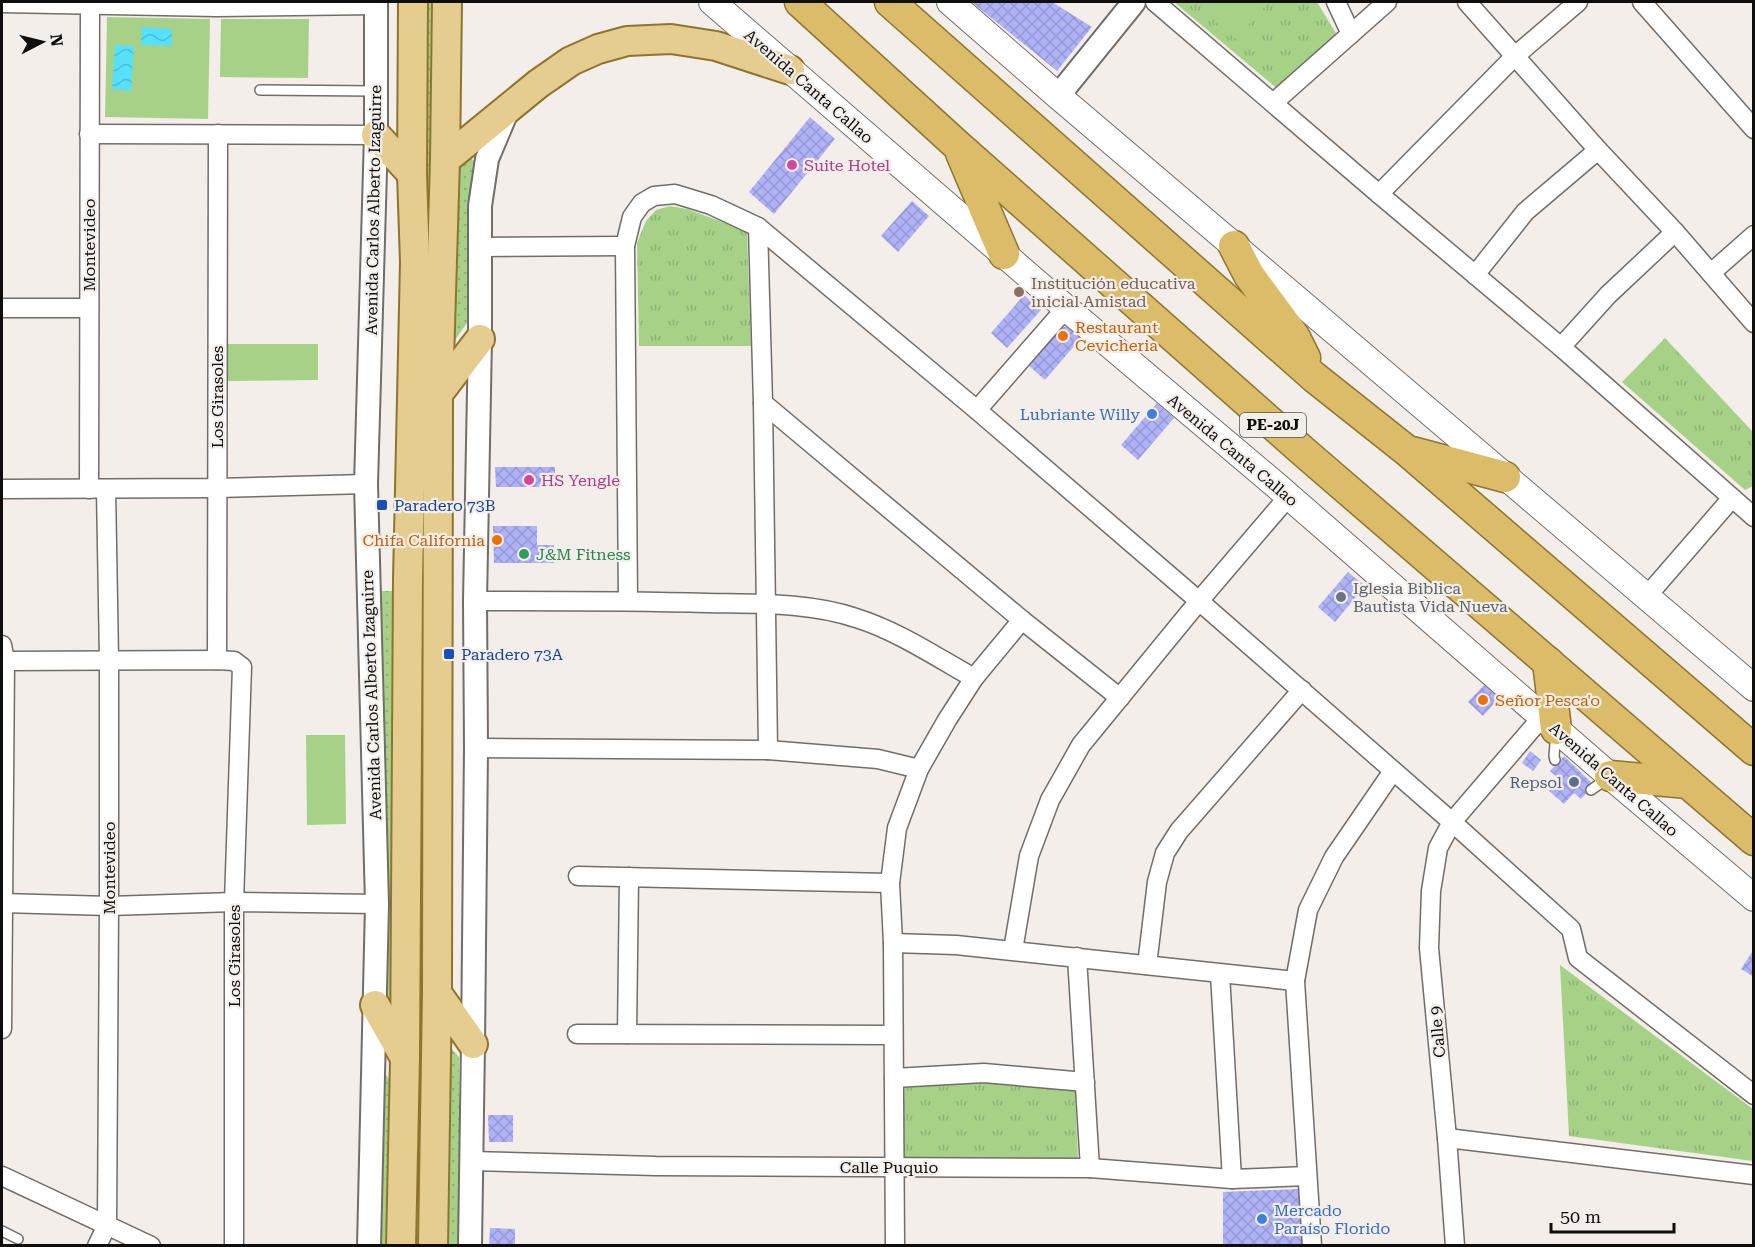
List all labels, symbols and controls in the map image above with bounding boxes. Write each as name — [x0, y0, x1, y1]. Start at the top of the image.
north arrow — [12, 12, 72, 72]
street label: Avenida Canta Callao — [740, 25, 877, 148]
text: N — [46, 33, 67, 48]
street label: Avenida Carlos Alberto Izaguirre — [362, 85, 385, 335]
place label: Suite Hotel — [804, 156, 890, 175]
marker: Suite Hotel — [785, 158, 799, 172]
street label: Montevideo — [80, 198, 99, 291]
place label: Institución educativa inicial Amistad — [1031, 274, 1196, 311]
marker: Institución educativa inicial Amistad — [1012, 285, 1026, 299]
place label: Restaurant Cevicheria — [1075, 318, 1158, 355]
marker: Restaurant Cevicheria — [1056, 329, 1070, 343]
street label: Los Girasoles — [208, 345, 227, 448]
street label: Avenida Canta Callao — [1164, 390, 1302, 511]
place label: Lubriante Willy — [1020, 405, 1141, 424]
marker: Lubriante Willy — [1145, 407, 1159, 421]
road number: PE-20J — [1240, 413, 1306, 437]
place label: HS Yengle — [541, 471, 620, 490]
marker: HS Yengle — [522, 473, 536, 487]
place label: Paradero 73B — [394, 496, 495, 515]
marker: Paradero 73B — [375, 498, 389, 512]
place label: Chifa California — [362, 531, 485, 550]
marker: Chifa California — [490, 533, 504, 547]
place label: J&M Fitness — [536, 545, 631, 564]
marker: J&M Fitness — [517, 547, 531, 561]
street label: Avenida Carlos Alberto Izaguirre — [358, 569, 385, 820]
place label: Iglesia Biblica Bautista Vida Nueva — [1353, 579, 1508, 616]
marker: Iglesia Biblica Bautista Vida Nueva — [1334, 590, 1348, 604]
place label: Paradero 73A — [461, 645, 564, 664]
marker: Paradero 73A — [442, 647, 456, 661]
place label: Señor Pesca'o — [1495, 691, 1600, 710]
marker: Señor Pesca'o — [1476, 693, 1490, 707]
street label: Avenida Canta Callao — [1545, 718, 1682, 841]
place label: Repsol — [1510, 773, 1562, 792]
marker: Repsol — [1567, 775, 1581, 789]
street label: Montevideo — [100, 821, 119, 914]
street label: Los Girasoles — [225, 904, 244, 1007]
street label: Calle 9 — [1426, 1005, 1449, 1059]
street label: Calle Puquio — [840, 1158, 938, 1177]
scale bar — [1551, 1196, 1674, 1234]
place label: Mercado Paraíso Florido — [1274, 1201, 1390, 1238]
text: 50 m — [1560, 1206, 1601, 1227]
marker: Mercado Paraíso Florido — [1255, 1212, 1269, 1226]

